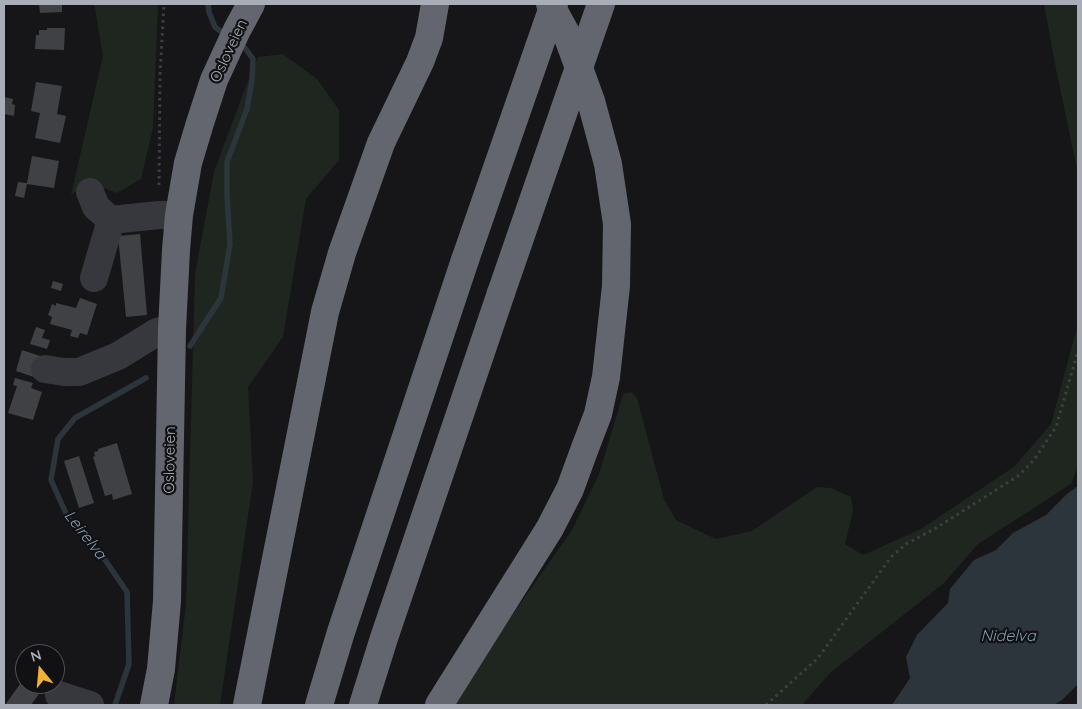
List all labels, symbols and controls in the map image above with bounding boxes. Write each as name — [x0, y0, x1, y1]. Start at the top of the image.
street label: Osloveien — [207, 17, 251, 85]
street label: Osloveien — [160, 426, 180, 494]
water label: Leirelva — [60, 507, 110, 563]
water label: Nidelva — [980, 626, 1036, 646]
north arrow — [15, 644, 65, 694]
text: N — [28, 646, 43, 666]

